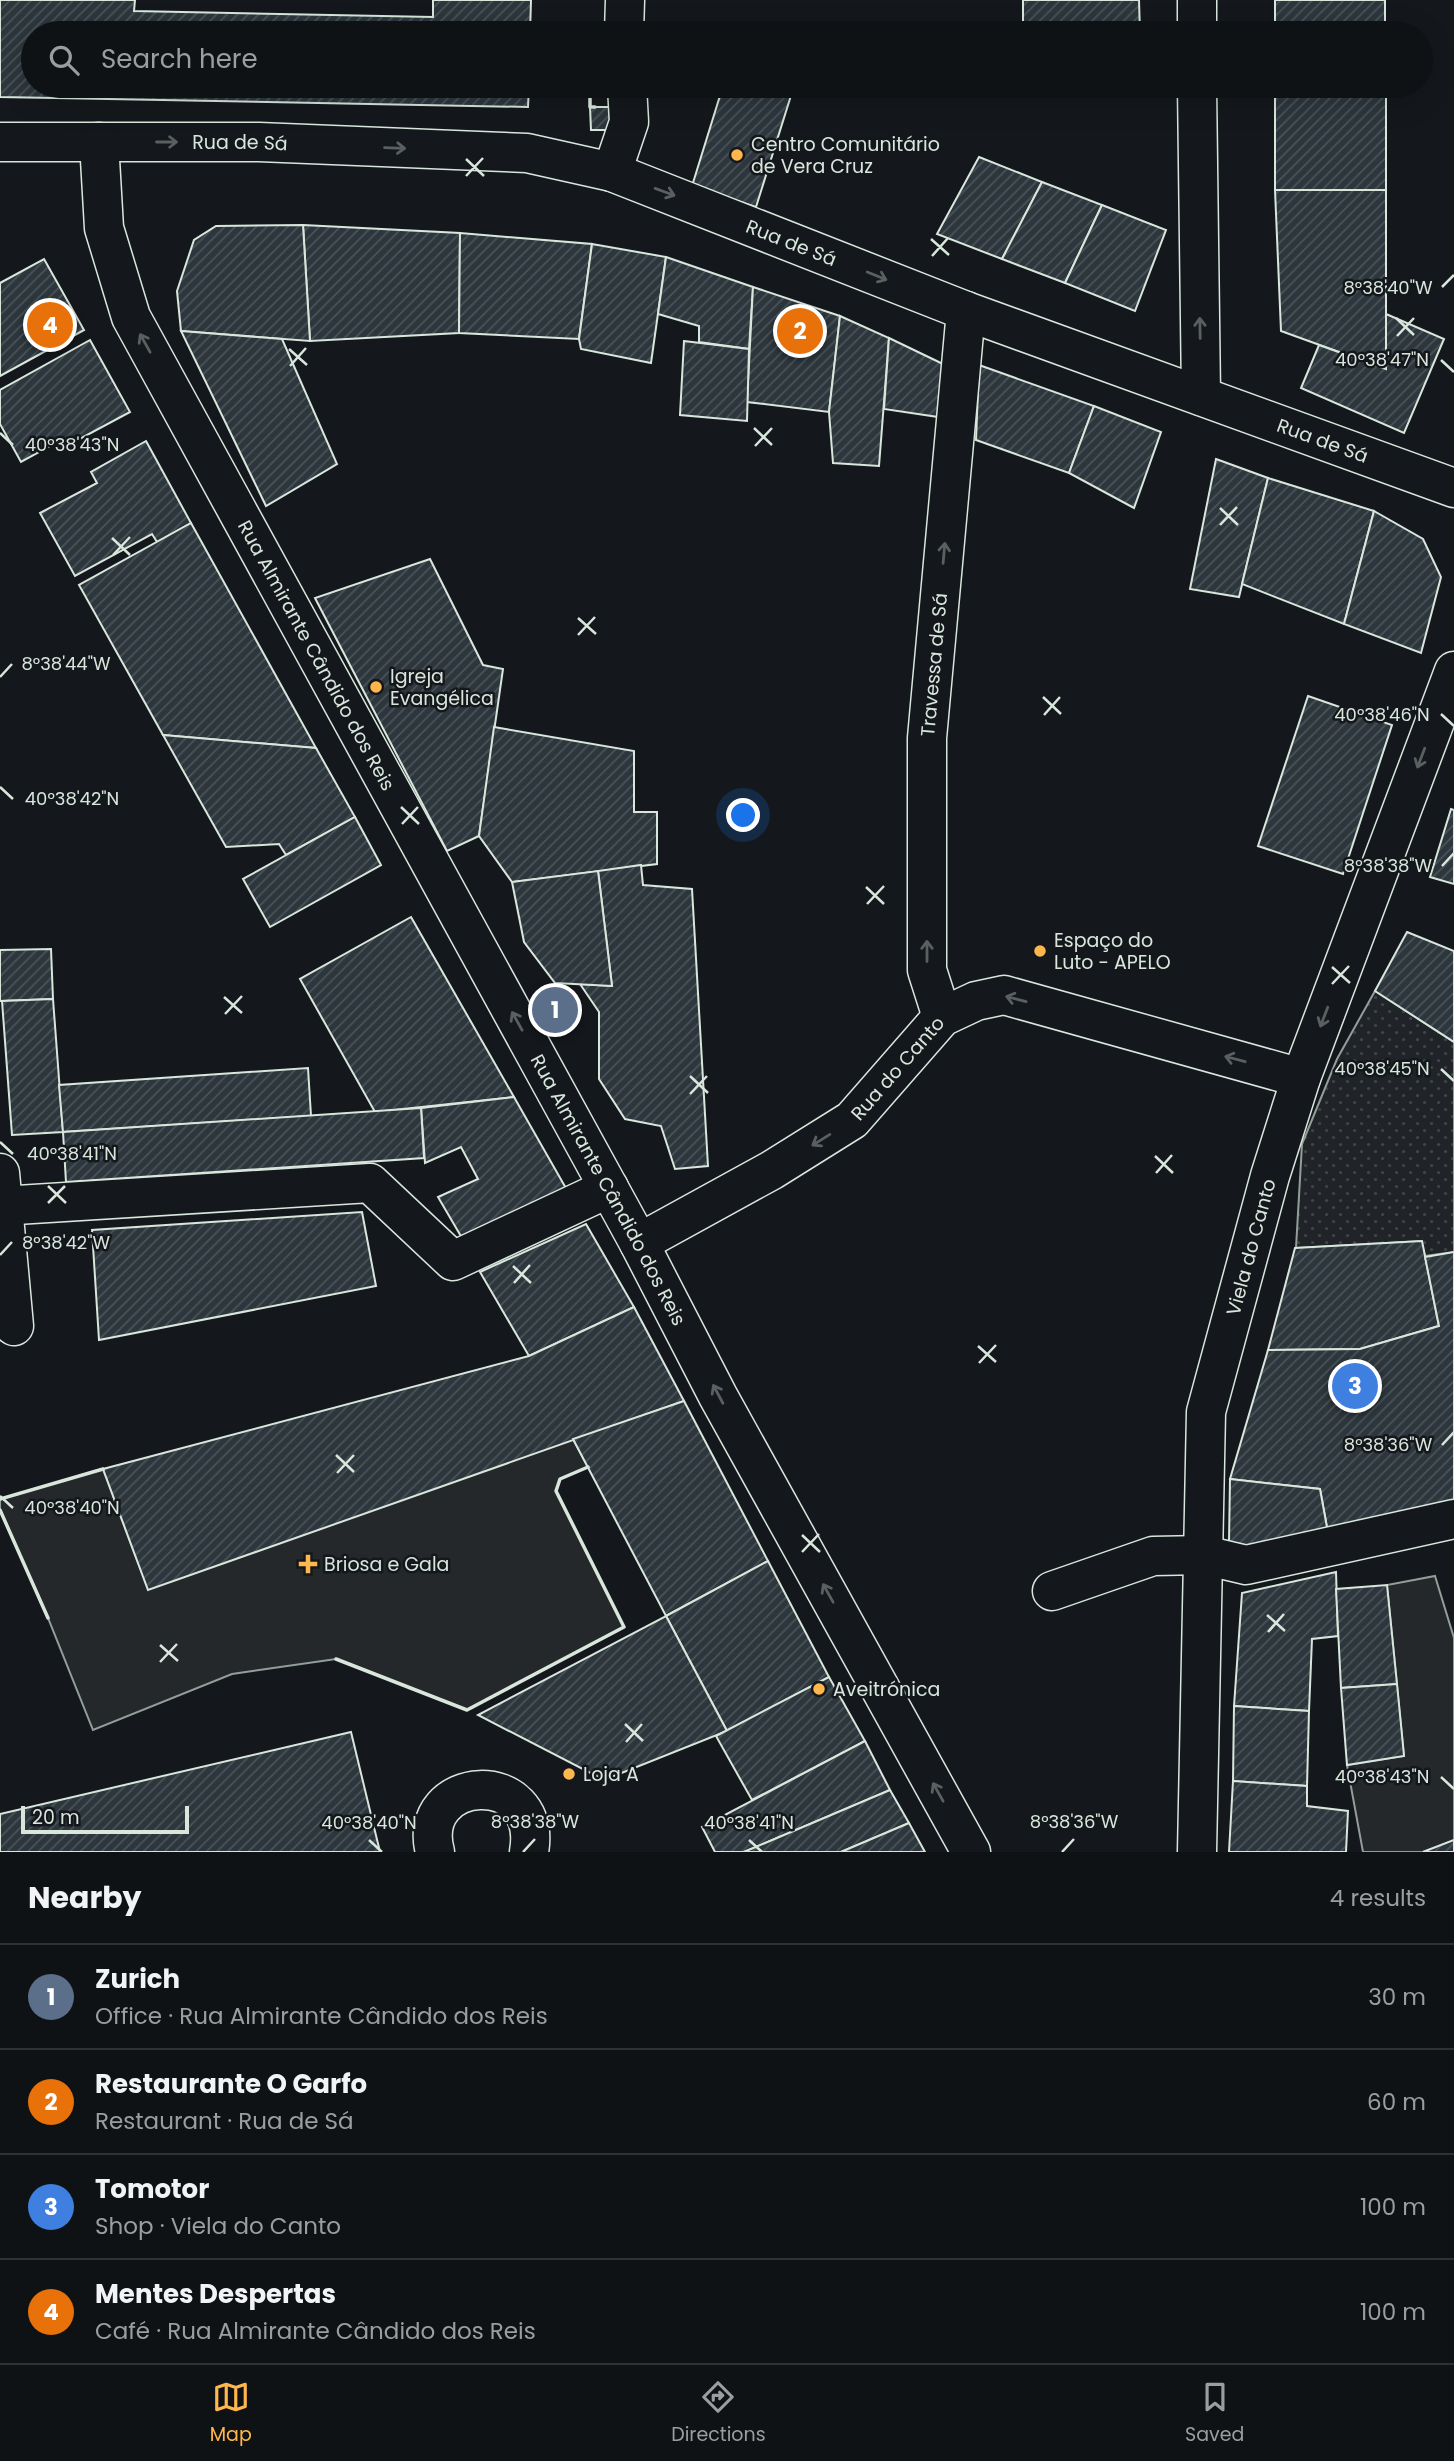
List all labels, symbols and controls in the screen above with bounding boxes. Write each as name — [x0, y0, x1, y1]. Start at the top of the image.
search box — [21, 21, 1433, 98]
icon: search — [45, 41, 83, 79]
text: Search here — [101, 41, 258, 77]
street label: Rua de Sá — [192, 129, 288, 157]
place label: Centro Comunitário de Vera Cruz — [751, 131, 940, 180]
one-way arrow — [156, 135, 179, 149]
one-way arrow — [383, 141, 406, 154]
marker: Centro Comunitário de Vera Cruz — [729, 147, 745, 163]
one-way arrow — [654, 187, 676, 199]
street label: Rua de Sá — [742, 213, 841, 273]
one-way arrow — [866, 270, 887, 283]
text: 8°38'40"W — [1343, 275, 1433, 300]
pin: 4 — [27, 299, 73, 351]
pin: 2 — [777, 305, 823, 357]
one-way arrow — [1193, 316, 1206, 339]
one-way arrow — [138, 333, 152, 354]
text: 40°38'47"N — [1335, 347, 1429, 372]
street label: Rua de Sá — [1273, 412, 1372, 470]
text: 40°38'43"N — [25, 432, 119, 457]
street label: Rua Almirante Cândido dos Reis — [231, 515, 401, 796]
one-way arrow — [938, 542, 951, 564]
street label: Travessa de Sá — [914, 592, 954, 738]
text: 8°38'44"W — [21, 651, 111, 676]
place label: Igreja Evangélica — [390, 663, 494, 712]
marker: Igreja Evangélica — [368, 679, 384, 695]
text: 40°38'46"N — [1334, 702, 1430, 727]
one-way arrow — [1414, 746, 1427, 768]
text: 40°38'42"N — [25, 786, 119, 811]
your location — [726, 798, 760, 832]
text: 8°38'38"W — [1344, 853, 1433, 878]
place label: Espaço do Luto - APELO — [1054, 927, 1171, 976]
one-way arrow — [920, 940, 934, 963]
marker: Espaço do Luto - APELO — [1032, 943, 1048, 959]
pin: 1 — [532, 984, 578, 1036]
one-way arrow — [1005, 991, 1027, 1004]
one-way arrow — [1317, 1005, 1329, 1027]
street label: Rua do Canto — [845, 1010, 951, 1126]
one-way arrow — [510, 1011, 523, 1032]
street label: Rua Almirante Cândido dos Reis — [524, 1049, 692, 1330]
one-way arrow — [1225, 1052, 1247, 1065]
text: 40°38'45"N — [1334, 1056, 1430, 1081]
one-way arrow — [812, 1133, 832, 1147]
text: 40°38'41"N — [27, 1141, 117, 1166]
street label: Viela do Canto — [1220, 1176, 1283, 1319]
text: 8°38'42"W — [22, 1230, 110, 1255]
pin: 3 — [1332, 1360, 1378, 1412]
one-way arrow — [710, 1384, 724, 1405]
text: 8°38'36"W — [1344, 1432, 1433, 1457]
text: 40°38'40"N — [24, 1495, 120, 1520]
place label: Briosa e Gala — [324, 1551, 449, 1578]
marker: Briosa e Gala — [298, 1554, 318, 1574]
one-way arrow — [820, 1584, 834, 1604]
place label: Aveitrónica — [833, 1676, 940, 1703]
marker: Aveitrónica — [811, 1681, 827, 1697]
place label: Loja A — [583, 1761, 639, 1788]
text: 40°38'43"N — [1335, 1764, 1429, 1789]
marker: Loja A — [561, 1766, 577, 1782]
one-way arrow — [931, 1783, 945, 1803]
scale bar — [21, 1803, 189, 1835]
text: 20 m — [32, 1804, 80, 1831]
text: 8°38'38"W — [491, 1809, 580, 1834]
text: 8°38'36"W — [1030, 1809, 1119, 1834]
text: 40°38'40"N — [321, 1810, 417, 1835]
text: 40°38'41"N — [704, 1810, 794, 1835]
text: Nearby — [28, 1876, 142, 1919]
text: 4 results — [1330, 1882, 1426, 1914]
text: Zurich — [95, 1961, 180, 1997]
text: 1 — [47, 1981, 55, 2013]
text: 30 m — [1368, 1981, 1426, 2013]
text: Office · Rua Almirante Cândido dos Reis — [95, 2000, 548, 2032]
text: Restaurante O Garfo — [95, 2066, 367, 2102]
text: 2 — [44, 2086, 58, 2118]
text: 60 m — [1367, 2086, 1426, 2118]
text: Restaurant · Rua de Sá — [95, 2105, 354, 2137]
text: Tomotor — [95, 2171, 209, 2207]
text: 3 — [44, 2191, 58, 2223]
text: 100 m — [1360, 2191, 1426, 2223]
text: Shop · Viela do Canto — [95, 2210, 341, 2242]
text: Mentes Despertas — [95, 2276, 336, 2312]
text: 4 — [43, 2296, 59, 2328]
text: 100 m — [1360, 2296, 1426, 2328]
text: Café · Rua Almirante Cândido dos Reis — [95, 2315, 536, 2347]
tab: Map — [210, 2378, 252, 2449]
tab: Directions — [671, 2378, 766, 2449]
tab: Saved — [1185, 2378, 1244, 2449]

